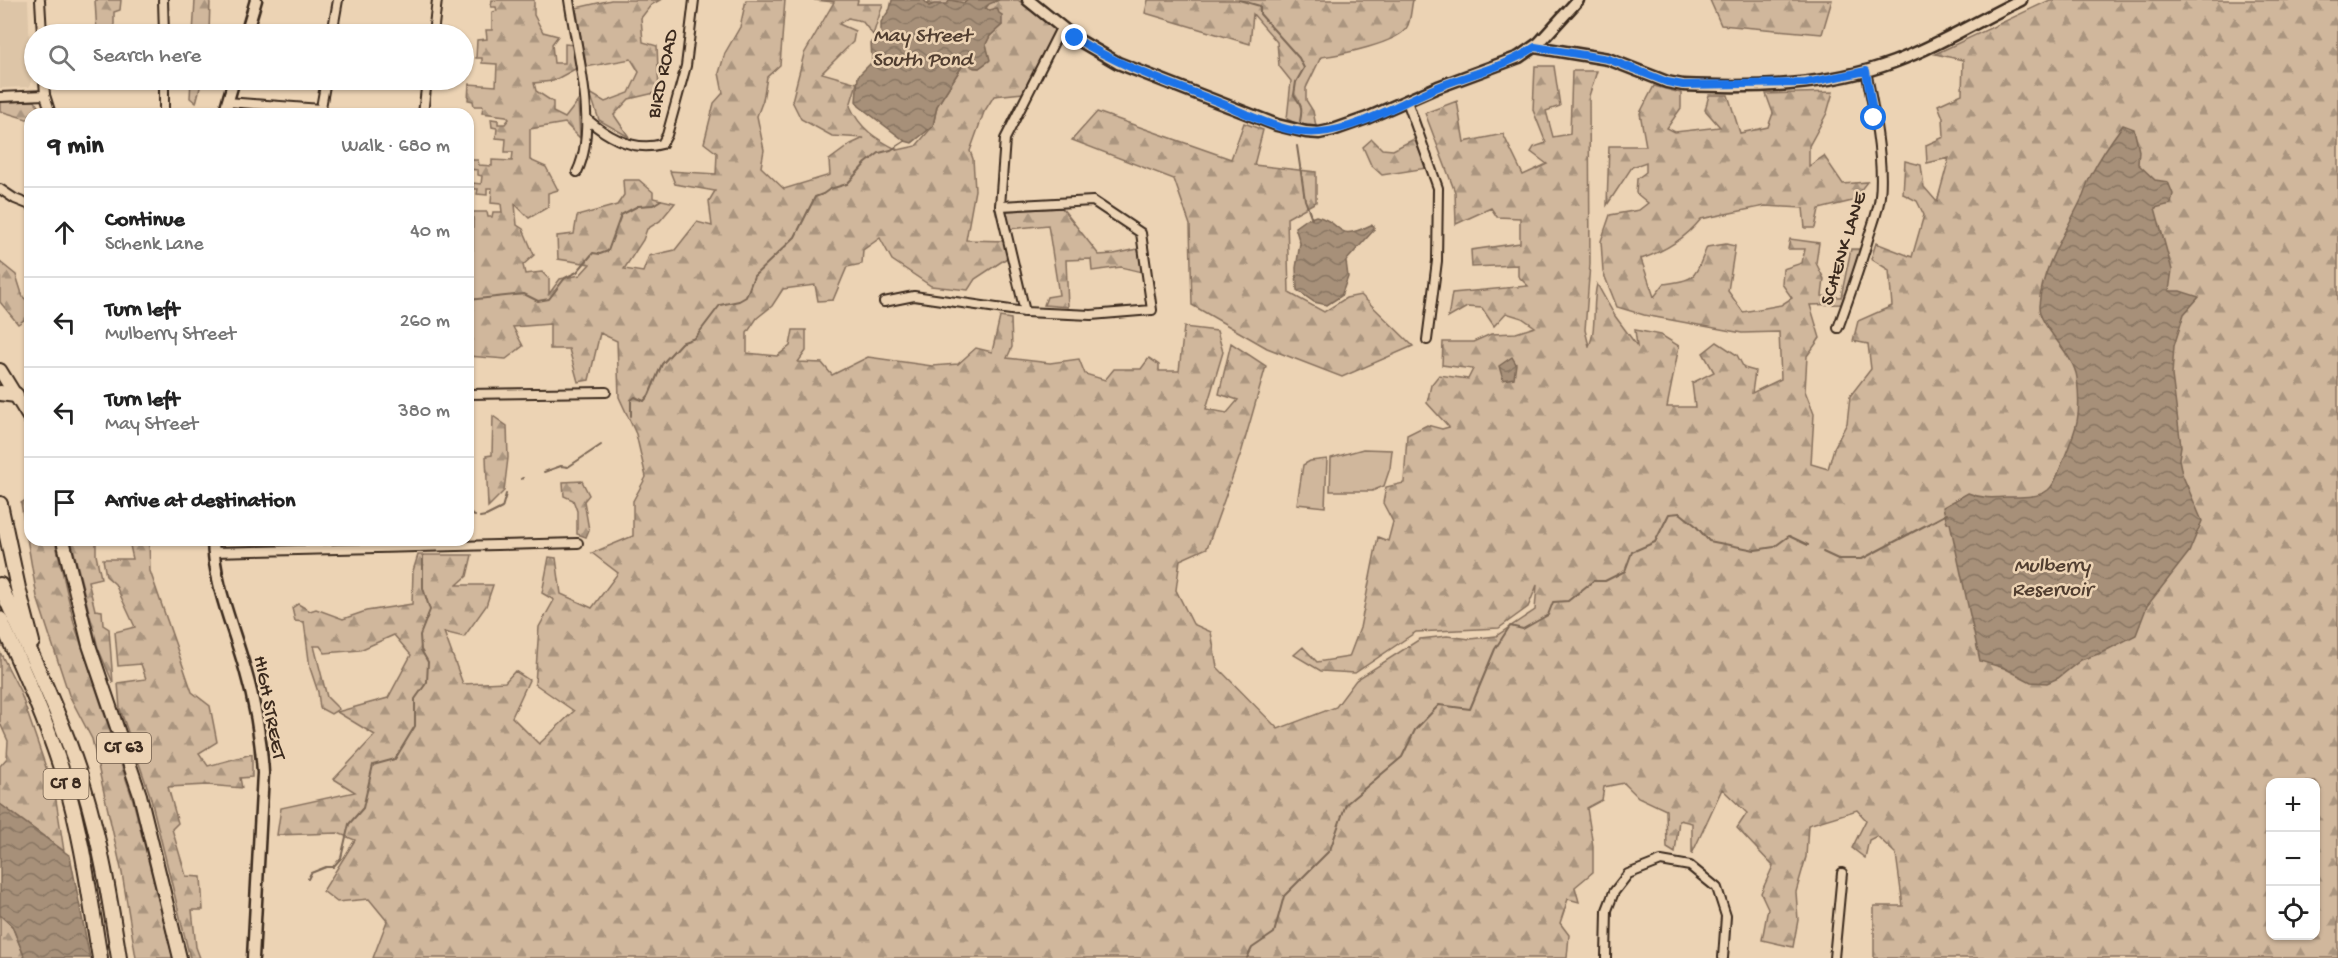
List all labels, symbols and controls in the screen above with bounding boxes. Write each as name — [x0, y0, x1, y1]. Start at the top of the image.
search box — [24, 24, 474, 90]
route end — [1061, 24, 1087, 50]
water label: May Street South Pond — [872, 25, 975, 74]
street label: BIRD ROAD — [643, 26, 685, 122]
icon: search — [45, 41, 78, 74]
text: Search here — [93, 44, 201, 70]
route start — [1860, 104, 1886, 130]
text: 9 min — [48, 132, 104, 163]
text: Walk · 680 m — [341, 136, 450, 159]
street label: SCHENK LANE — [1817, 188, 1874, 309]
text: Continue — [105, 208, 185, 234]
icon: ahead — [48, 216, 81, 249]
text: 40 m — [410, 221, 450, 244]
text: Schenk Lane — [105, 234, 204, 257]
text: Turn left — [105, 298, 179, 324]
icon: left — [48, 306, 81, 339]
text: 260 m — [400, 311, 450, 334]
text: Mulberry Street — [105, 324, 236, 347]
text: Turn left — [105, 388, 179, 414]
icon: left — [48, 396, 81, 429]
text: 380 m — [398, 401, 450, 424]
text: May Street — [105, 414, 198, 437]
icon: arrive — [48, 486, 81, 519]
text: Arrive at destination — [105, 489, 295, 515]
water label: Mulberry Reservoir — [2012, 555, 2097, 604]
street label: HIGH STREET — [247, 654, 290, 763]
road number: CT 63 — [97, 733, 151, 763]
road number: CT 8 — [44, 769, 88, 799]
map controls — [2266, 778, 2320, 940]
button: + — [2266, 778, 2320, 832]
button: − — [2266, 832, 2320, 886]
button: locate — [2266, 886, 2320, 940]

